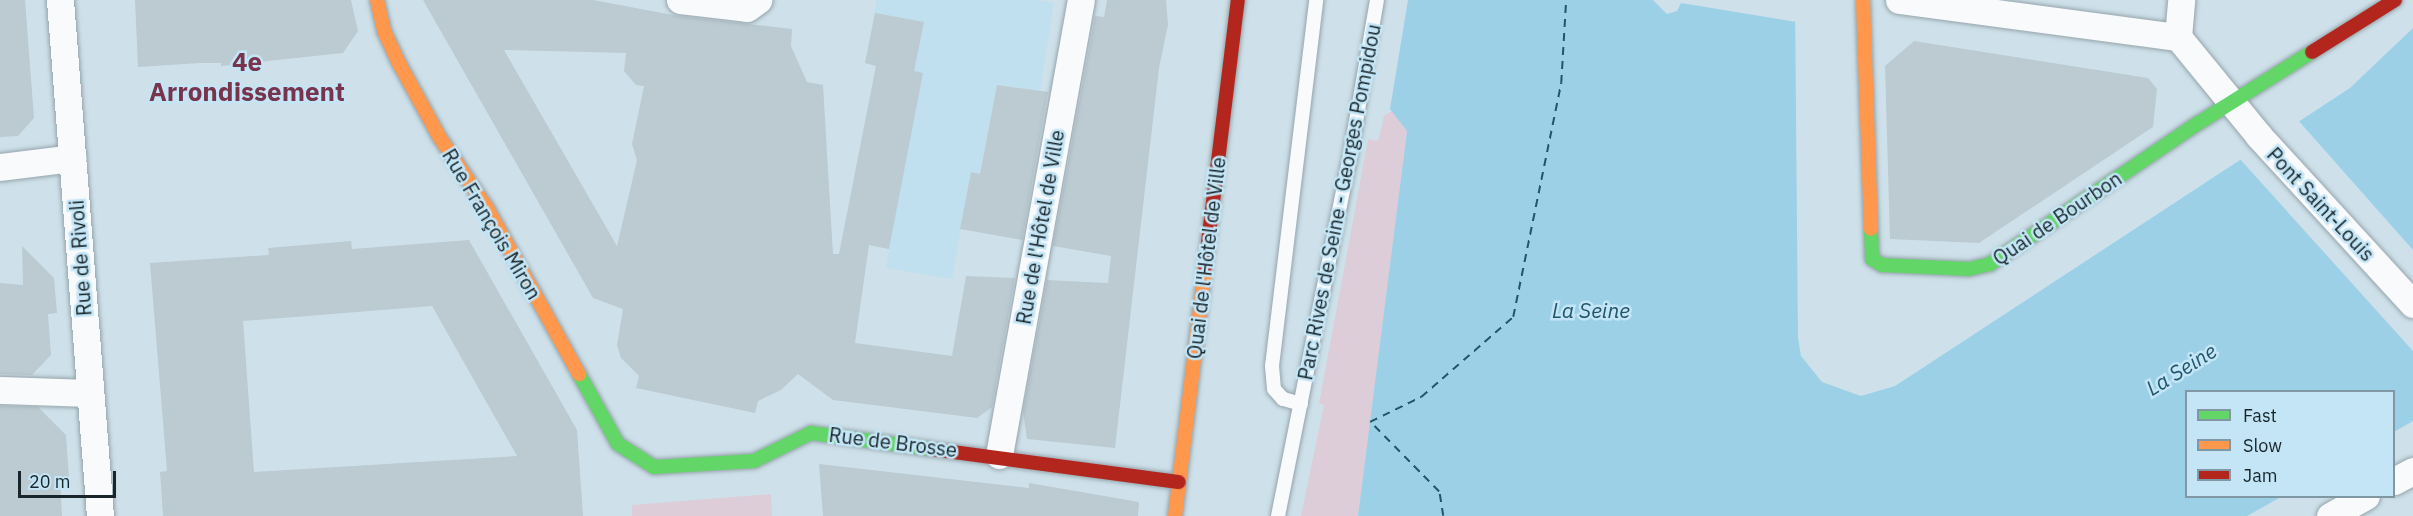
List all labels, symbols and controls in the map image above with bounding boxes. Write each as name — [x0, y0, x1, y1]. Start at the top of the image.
street label: Parc Rives de Seine - Georges Pompidou — [1293, 22, 1385, 382]
district label: 4e Arrondissement — [149, 46, 345, 107]
street label: Rue de l'Hôtel de Ville — [1011, 128, 1069, 326]
street label: Pont Saint-Louis — [2262, 142, 2380, 266]
street label: Rue François Miron — [438, 144, 546, 304]
street label: Quai de l'Hôtel de Ville — [1182, 156, 1230, 360]
street label: Quai de Bourbon — [1988, 166, 2126, 270]
street label: Rue de Rivoli — [64, 199, 96, 317]
water label: La Seine — [1552, 297, 1630, 323]
water label: La Seine — [2141, 338, 2221, 400]
legend — [2185, 390, 2395, 498]
text: Fast — [2243, 404, 2277, 427]
street label: Rue de Brosse — [828, 422, 958, 462]
text: Slow — [2243, 434, 2282, 457]
scale bar — [21, 459, 118, 497]
text: Jam — [2243, 464, 2278, 487]
text: 20 m — [29, 470, 71, 493]

